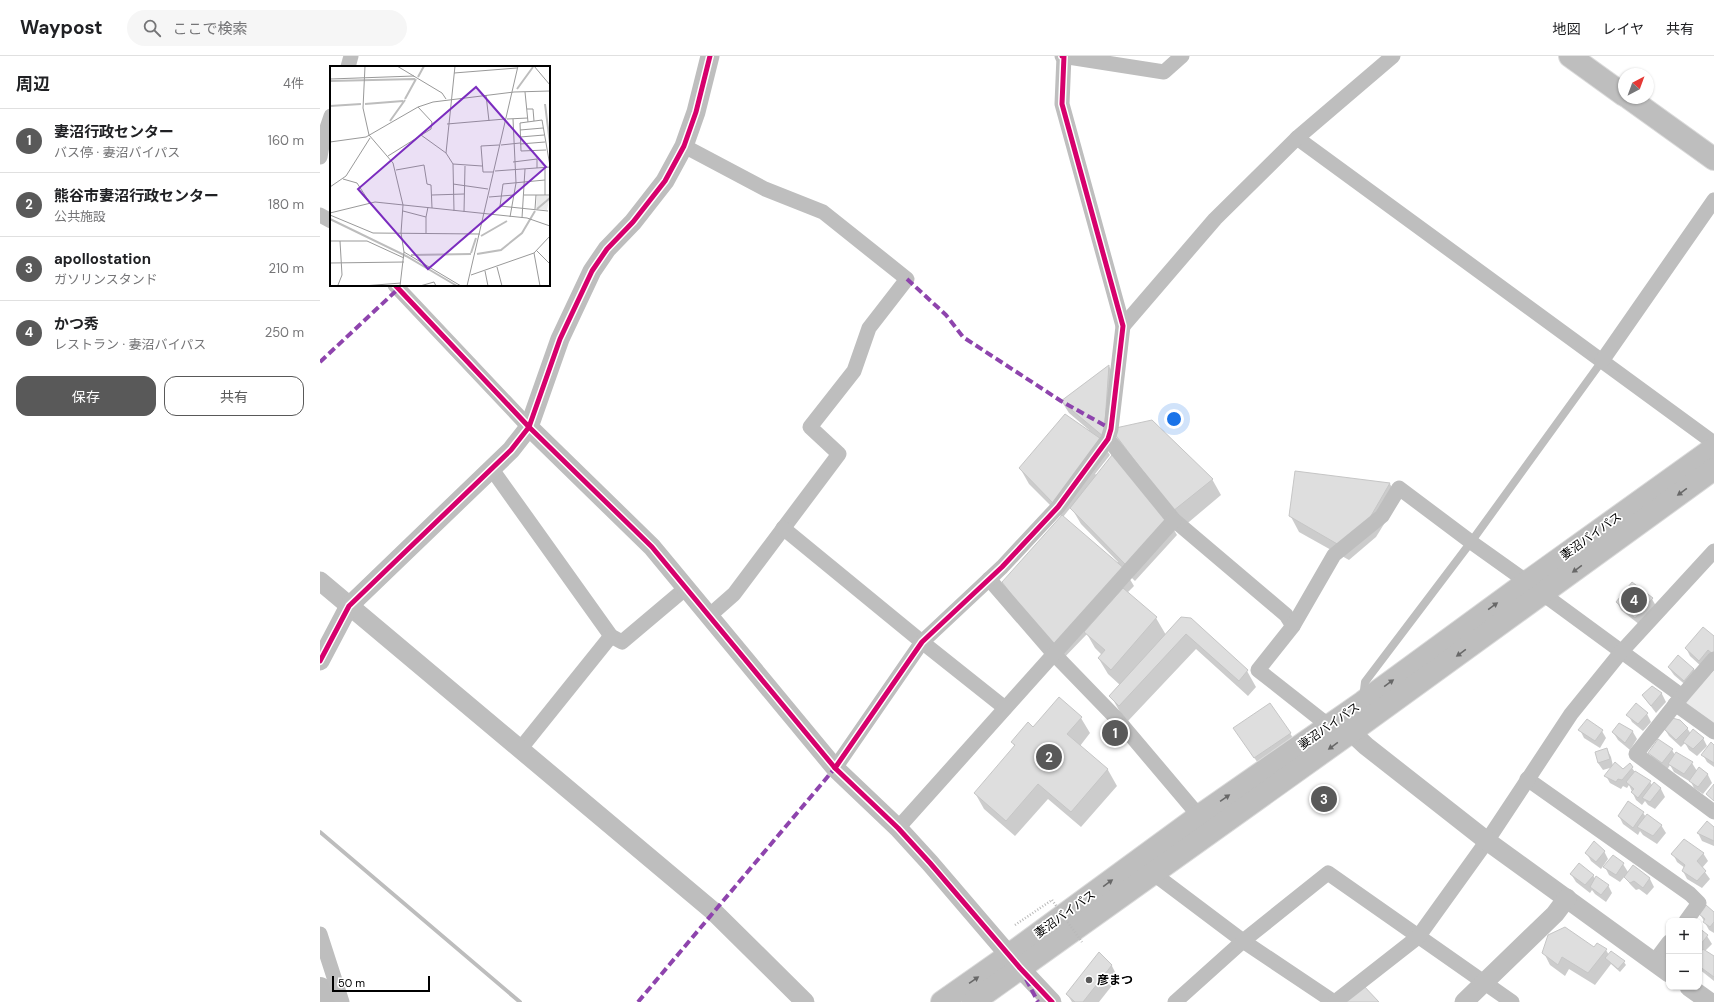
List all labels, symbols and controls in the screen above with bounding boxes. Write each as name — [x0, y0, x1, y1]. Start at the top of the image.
search box — [127, 10, 407, 46]
text: Waypost — [20, 15, 103, 40]
icon: search — [141, 17, 163, 39]
text: ここで検索 — [173, 19, 248, 39]
text: 地図 — [1552, 20, 1580, 38]
text: レイヤ — [1602, 20, 1644, 38]
text: 共有 — [1666, 20, 1694, 38]
inset map — [330, 66, 550, 286]
north arrow — [1618, 68, 1654, 104]
text: 周辺 — [16, 73, 50, 95]
text: 4件 — [283, 75, 304, 92]
text: 妻沼行政センター — [54, 122, 174, 142]
text: 1 — [27, 132, 31, 149]
text: 160 m — [268, 132, 304, 149]
text: バス停 · 妻沼バイパス — [54, 144, 180, 161]
text: 熊谷市妻沼行政センター — [54, 186, 219, 206]
text: 2 — [25, 196, 33, 213]
text: 180 m — [268, 196, 304, 213]
text: 公共施設 — [54, 208, 106, 225]
text: apollostation — [54, 249, 151, 269]
text: 3 — [25, 260, 33, 277]
text: 210 m — [269, 260, 304, 277]
text: ガソリンスタンド — [54, 271, 158, 288]
text: かつ秀 — [54, 314, 99, 334]
text: 4 — [25, 324, 33, 341]
text: 250 m — [265, 324, 304, 341]
text: レストラン · 妻沼バイパス — [54, 336, 206, 353]
button: 保存 — [16, 376, 156, 416]
button: 共有 — [164, 376, 304, 416]
your location — [1164, 409, 1184, 429]
one-way arrow — [1677, 488, 1688, 496]
street label: 妻沼バイパス — [1557, 508, 1625, 564]
one-way arrow — [1572, 564, 1583, 573]
pin: 4 — [1621, 585, 1647, 615]
one-way arrow — [1488, 602, 1499, 611]
one-way arrow — [1455, 649, 1466, 657]
one-way arrow — [1383, 679, 1394, 688]
street label: 妻沼バイパス — [1295, 699, 1363, 753]
pin: 1 — [1102, 718, 1128, 748]
pin: 2 — [1036, 742, 1062, 772]
one-way arrow — [1327, 742, 1338, 750]
pin: 3 — [1311, 784, 1337, 814]
one-way arrow — [1220, 794, 1230, 802]
one-way arrow — [1103, 878, 1114, 887]
street label: 妻沼バイパス — [1031, 886, 1099, 942]
map controls — [1666, 918, 1702, 990]
button: + — [1666, 918, 1702, 954]
button: − — [1666, 954, 1702, 990]
place label: 彦まつ — [1097, 972, 1133, 988]
scale bar — [332, 974, 430, 993]
marker: 彦まつ — [1084, 975, 1094, 985]
text: 50 m — [338, 976, 365, 990]
one-way arrow — [969, 976, 980, 984]

